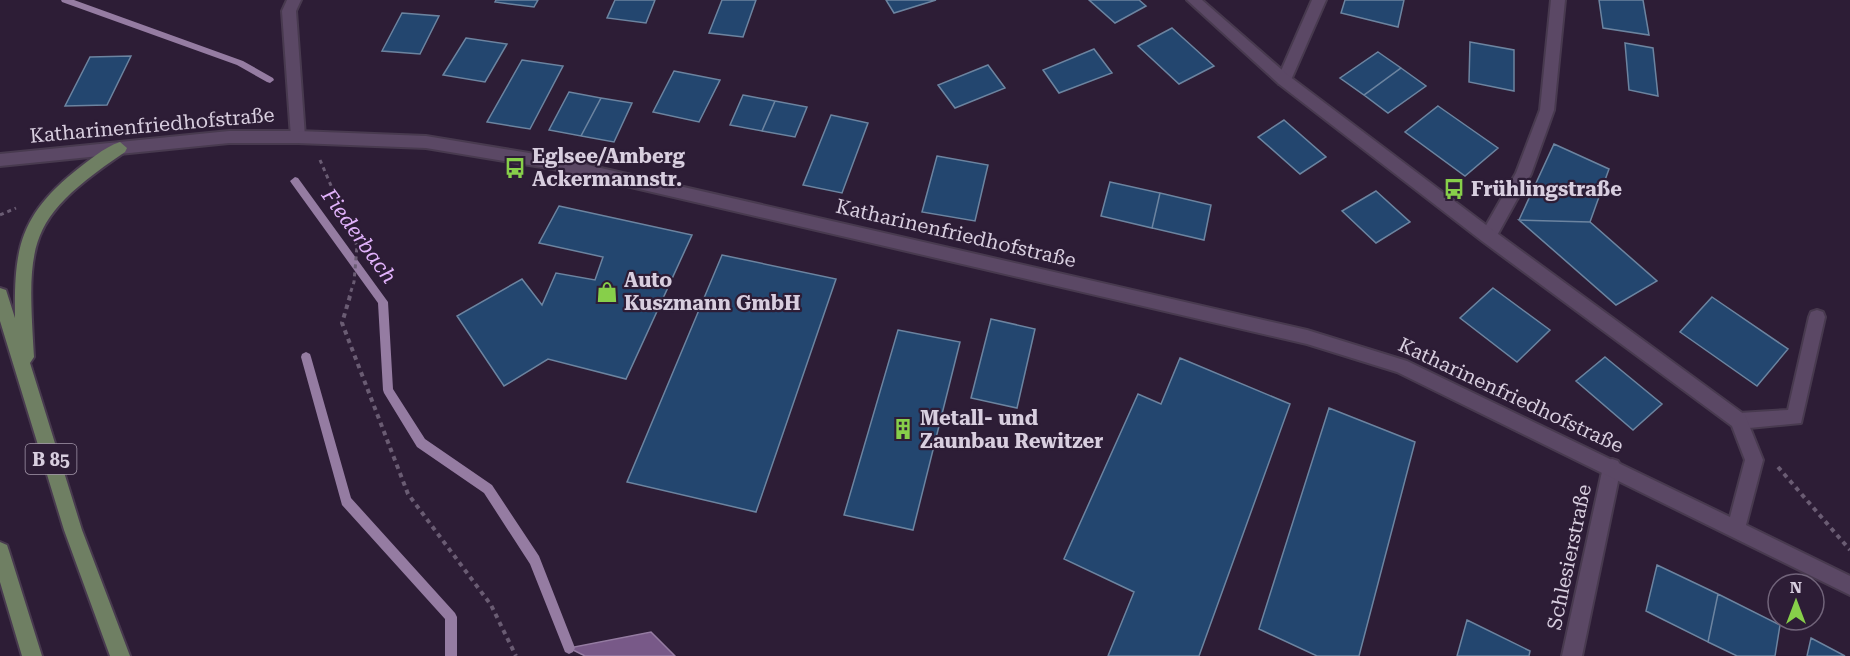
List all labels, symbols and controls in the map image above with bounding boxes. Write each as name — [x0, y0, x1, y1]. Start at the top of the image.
street label: Katharinenfriedhofstraße — [29, 102, 275, 148]
place label: Eglsee/Amberg Ackermannstr. — [532, 144, 686, 191]
bus stop icon: Eglsee/Amberg Ackermannstr. — [503, 156, 527, 180]
bus stop icon: Frühlingstraße — [1442, 177, 1466, 201]
place label: Frühlingstraße — [1471, 177, 1622, 201]
water label: Fiederbach — [316, 183, 401, 288]
street label: Katharinenfriedhofstraße — [834, 194, 1078, 272]
place label: Auto Kuszmann GmbH — [624, 268, 801, 315]
shop icon: Auto Kuszmann GmbH — [595, 280, 619, 304]
street label: Katharinenfriedhofstraße — [1395, 332, 1627, 458]
place label: Metall- und Zaunbau Rewitzer — [920, 406, 1103, 453]
building icon: Metall- und Zaunbau Rewitzer — [891, 417, 915, 441]
road number: B 85 — [26, 444, 76, 474]
street label: Schlesierstraße — [1542, 482, 1596, 632]
north arrow — [1766, 572, 1826, 632]
text: N — [1790, 578, 1802, 597]

